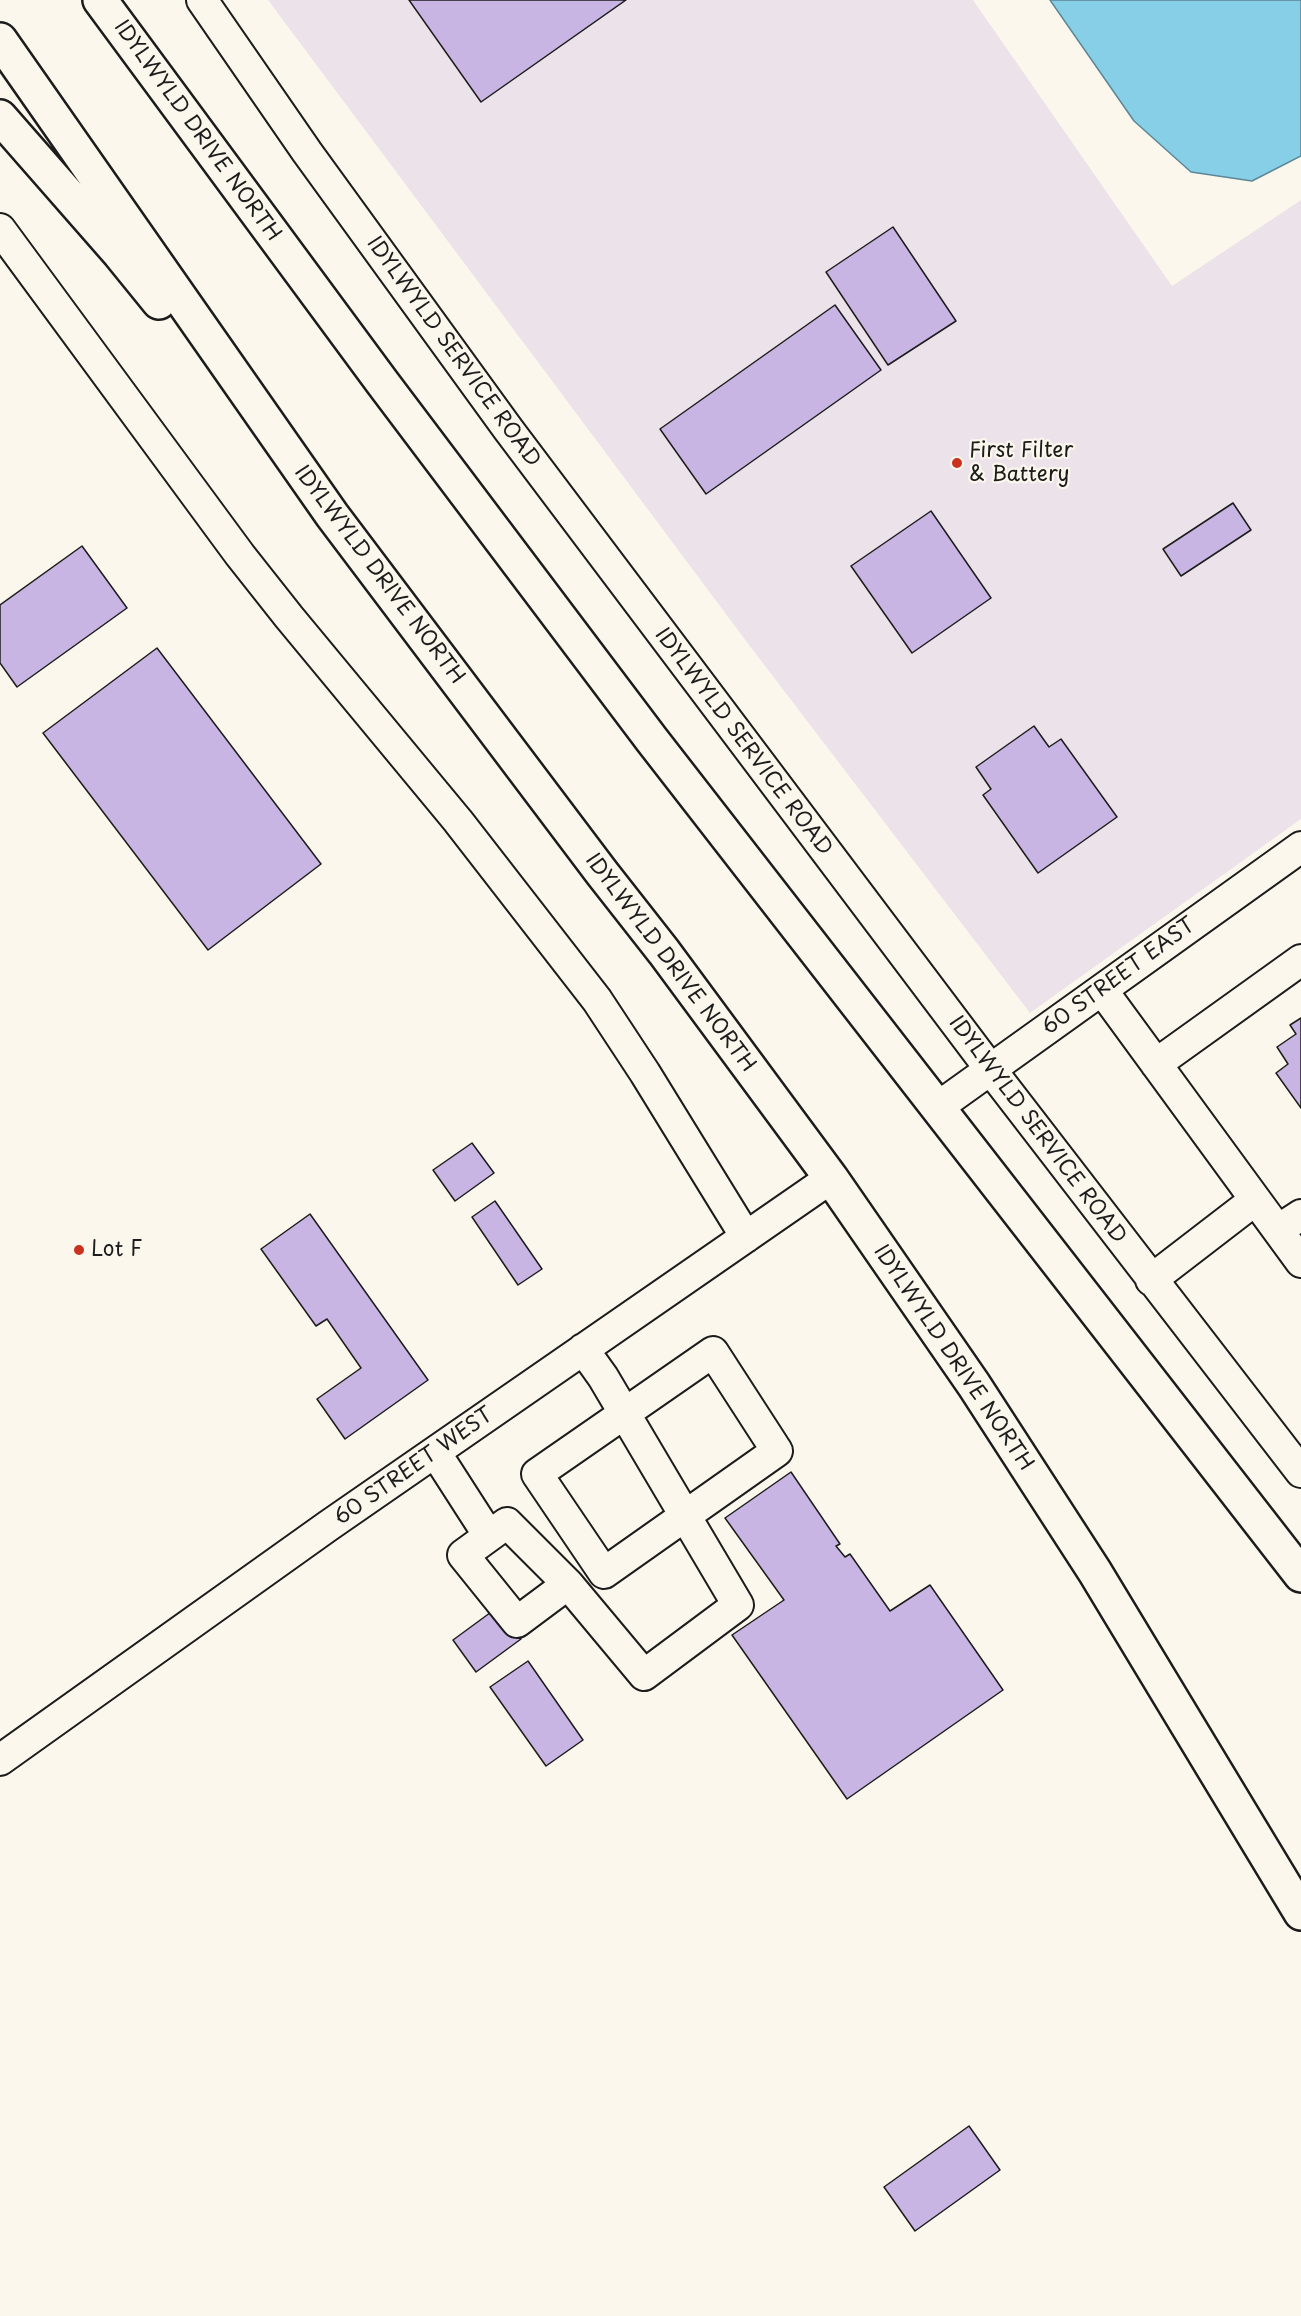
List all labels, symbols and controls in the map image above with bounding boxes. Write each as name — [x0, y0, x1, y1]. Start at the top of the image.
street label: IDYLWYLD DRIVE NORTH — [108, 16, 286, 246]
street label: IDYLWYLD SERVICE ROAD — [361, 232, 545, 472]
place label: First Filter & Battery — [969, 438, 1073, 488]
marker: First Filter & Battery — [950, 456, 964, 470]
street label: IDYLWYLD DRIVE NORTH — [289, 461, 469, 689]
street label: IDYLWYLD SERVICE ROAD — [649, 623, 837, 861]
street label: IDYLWYLD DRIVE NORTH — [580, 849, 760, 1077]
street label: 60 STREET EAST — [1038, 913, 1200, 1041]
street label: IDYLWYLD SERVICE ROAD — [943, 1011, 1131, 1249]
place label: Lot F — [91, 1237, 142, 1263]
street label: IDYLWYLD DRIVE NORTH — [868, 1240, 1038, 1476]
marker: Lot F — [72, 1243, 86, 1257]
street label: 60 STREET WEST — [330, 1403, 498, 1531]

